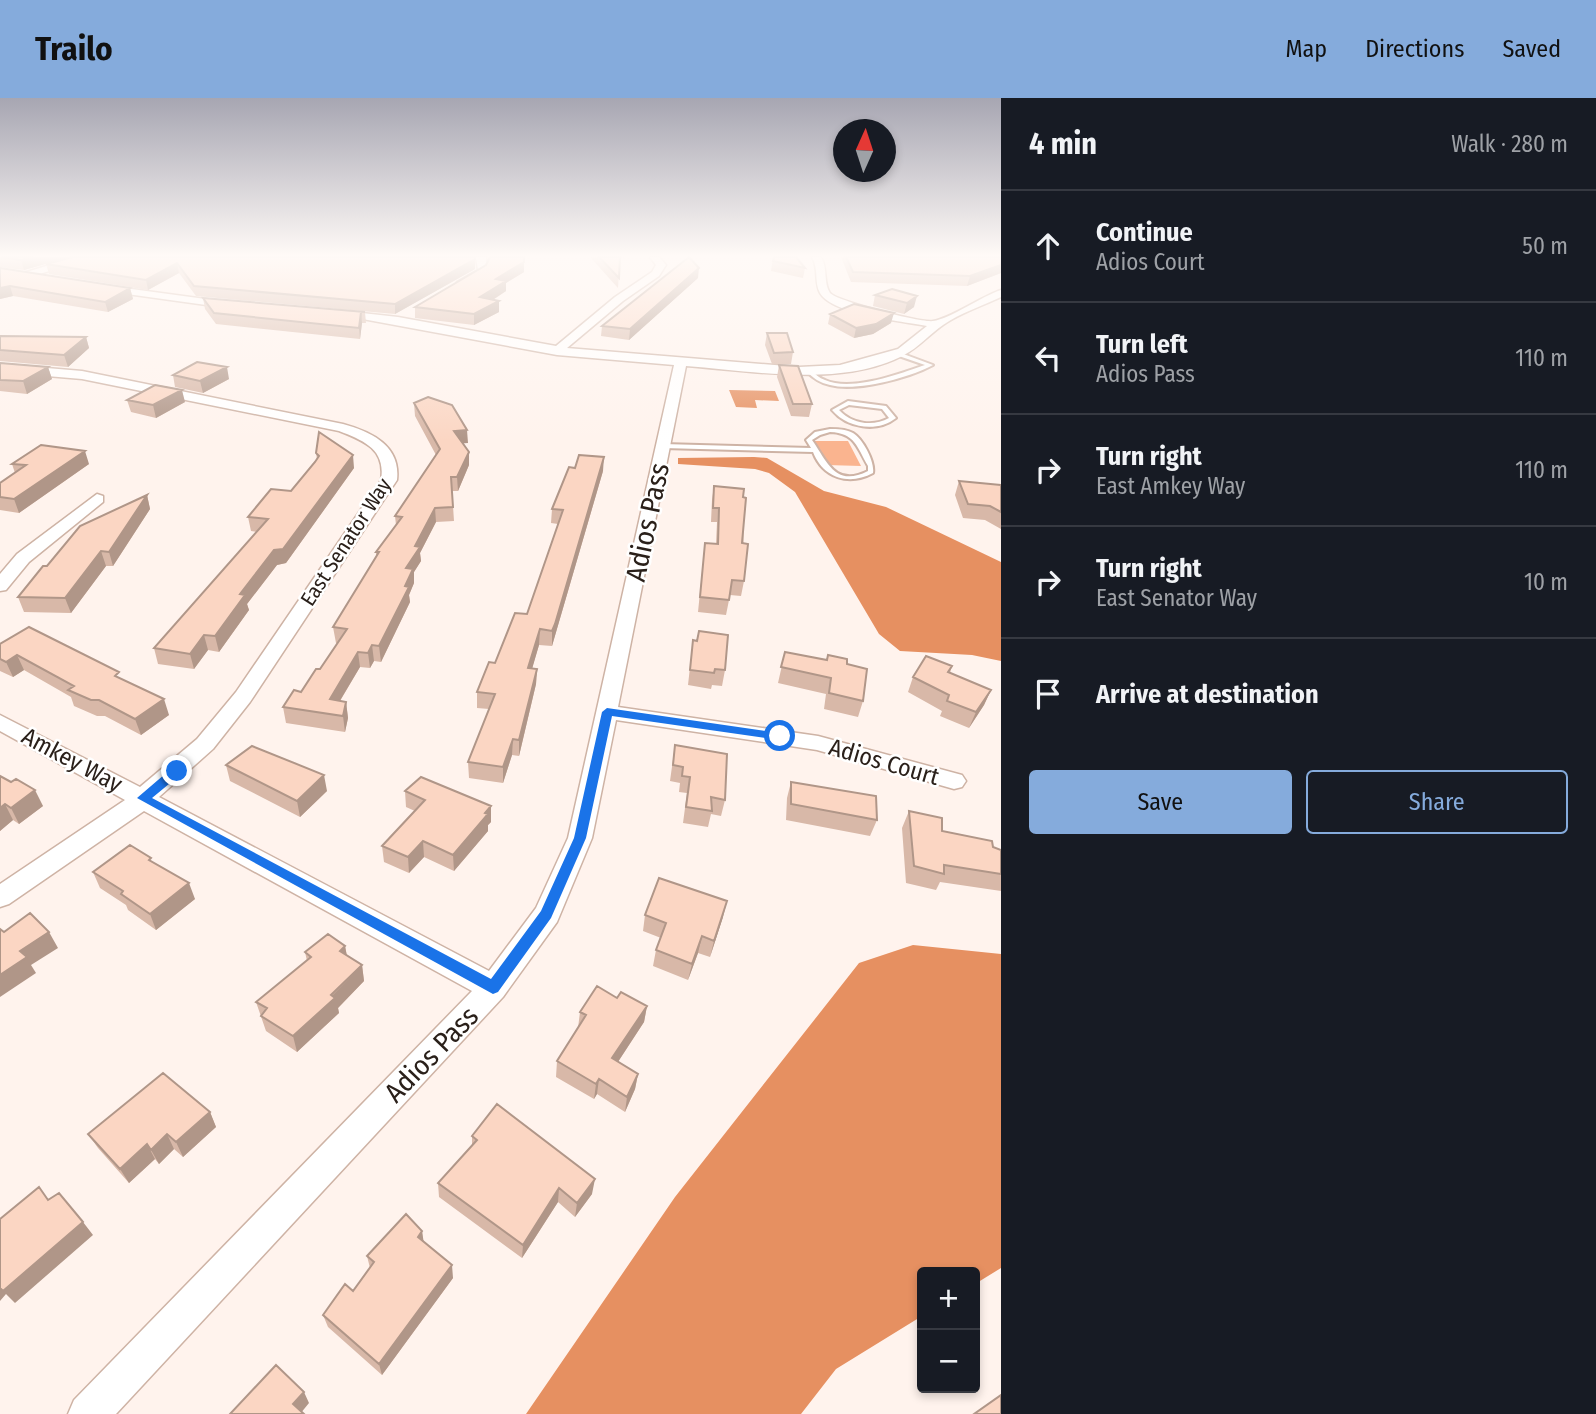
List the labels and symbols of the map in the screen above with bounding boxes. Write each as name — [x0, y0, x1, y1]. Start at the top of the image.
north arrow — [833, 119, 896, 182]
street label: Adios Pass — [619, 460, 676, 584]
street label: East Senator Way — [295, 473, 397, 611]
route start — [764, 720, 795, 751]
street label: Amkey Way — [17, 722, 127, 798]
street label: Adios Court — [826, 733, 942, 791]
route end — [161, 755, 192, 786]
street label: Adios Pass — [378, 1000, 485, 1109]

